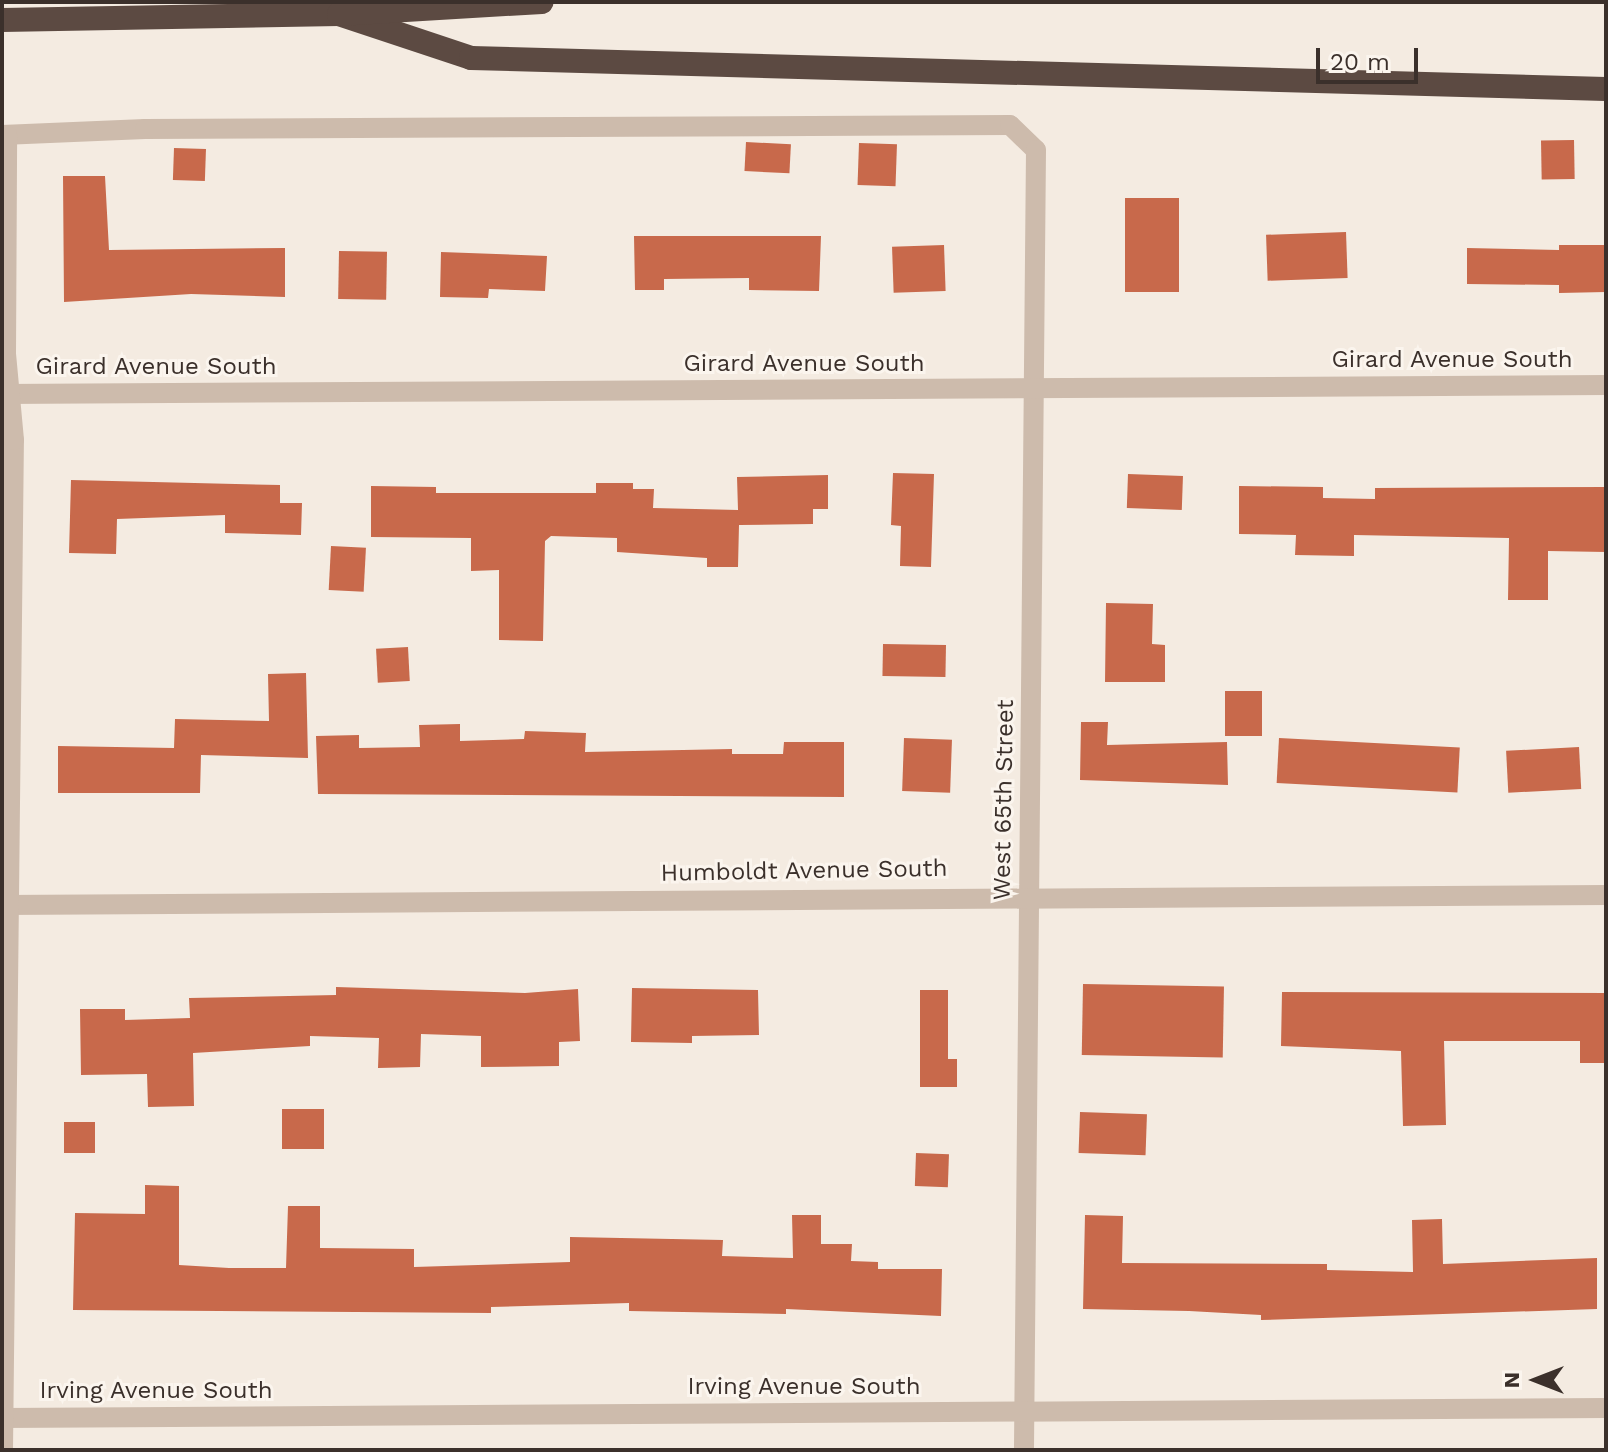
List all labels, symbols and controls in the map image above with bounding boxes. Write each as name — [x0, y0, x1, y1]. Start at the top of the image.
scale bar — [1320, 32, 1422, 82]
text: 20 m — [1330, 48, 1390, 76]
street label: Girard Avenue South — [1331, 346, 1573, 374]
street label: Girard Avenue South — [683, 350, 925, 378]
street label: Girard Avenue South — [35, 353, 277, 381]
street label: West 65th Street — [988, 699, 1020, 901]
street label: Humboldt Avenue South — [660, 854, 948, 888]
north arrow — [1496, 1340, 1576, 1420]
text: N — [1499, 1372, 1524, 1388]
street label: Irving Avenue South — [687, 1373, 921, 1401]
street label: Irving Avenue South — [39, 1377, 273, 1405]

